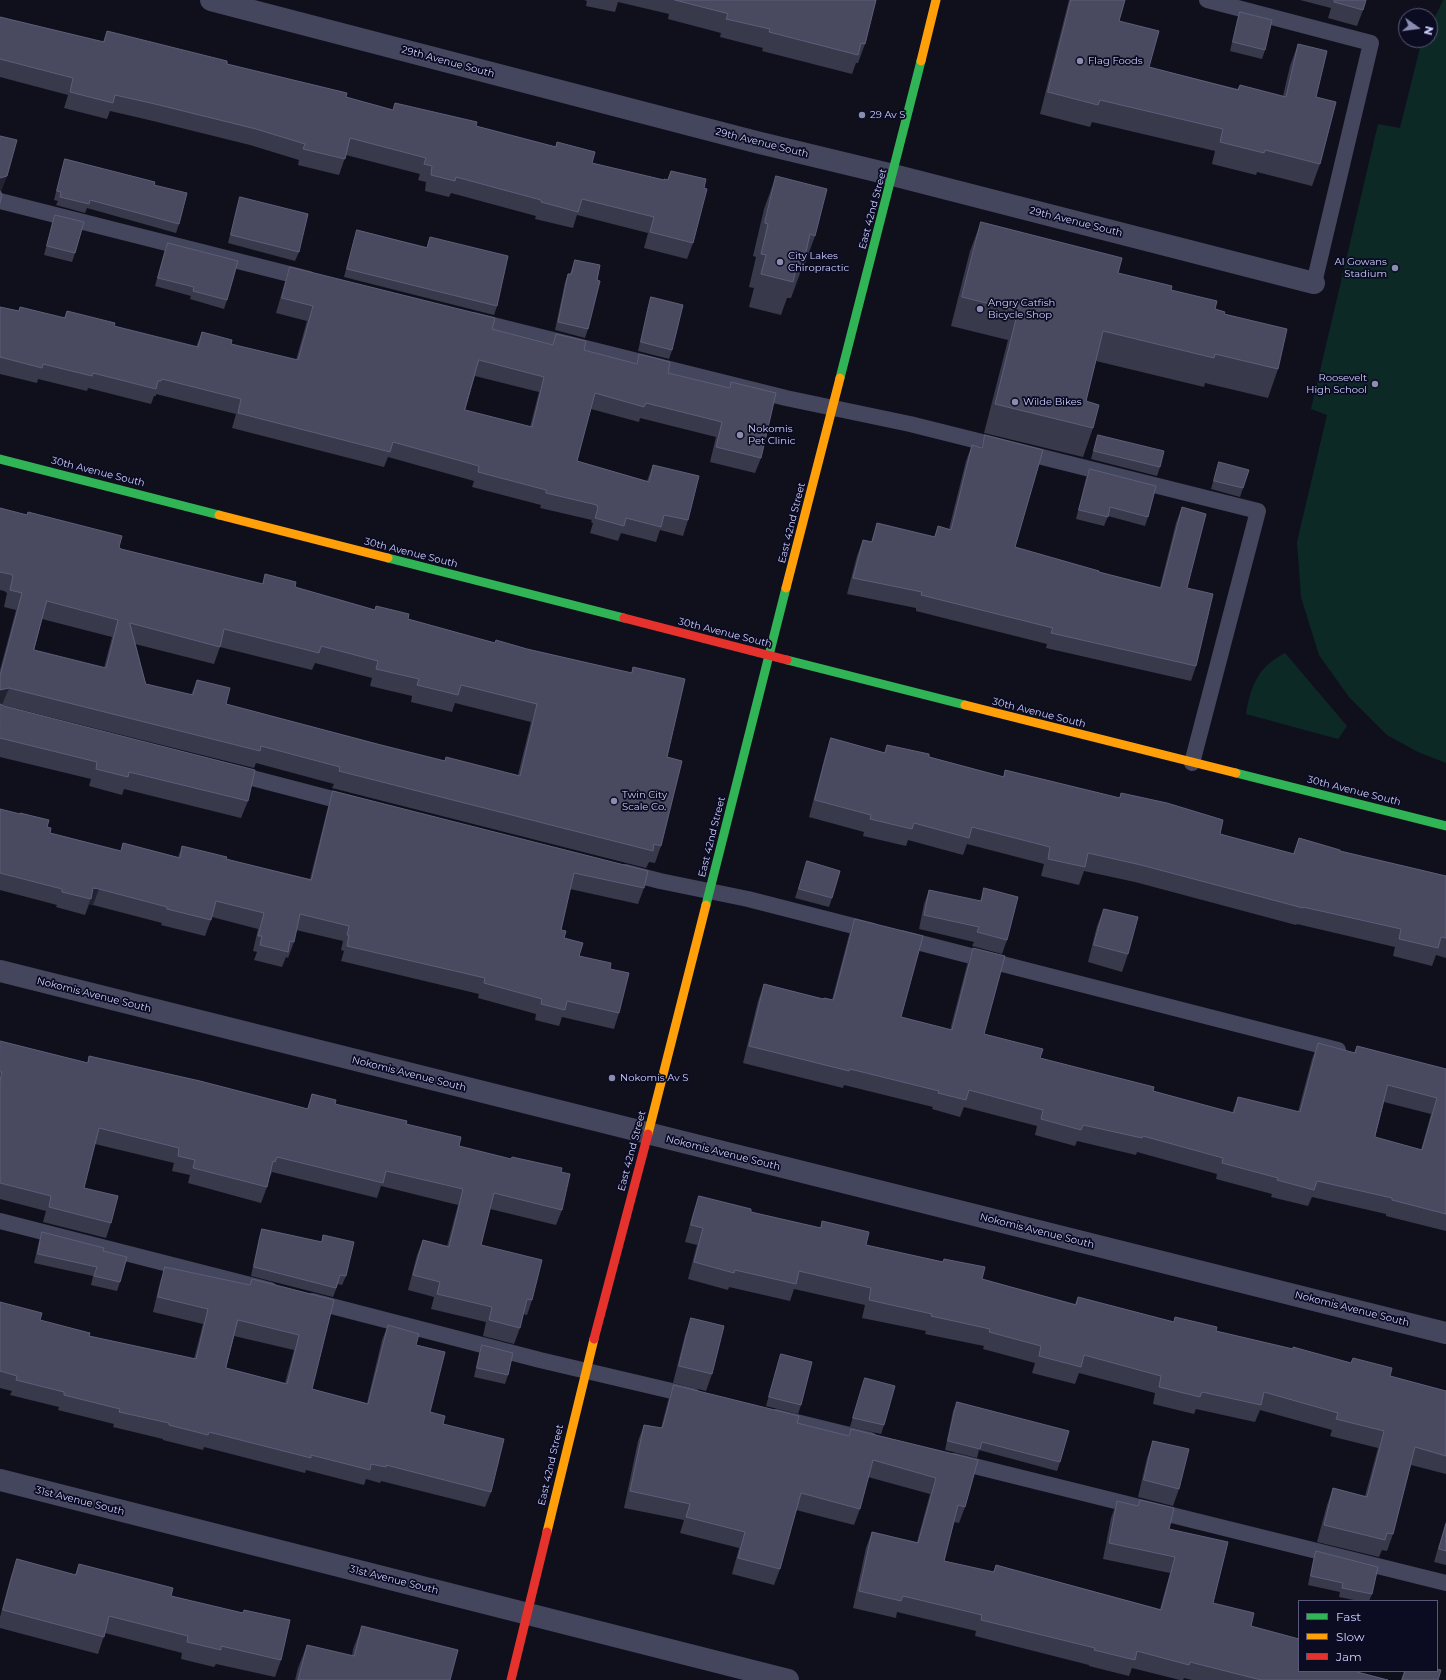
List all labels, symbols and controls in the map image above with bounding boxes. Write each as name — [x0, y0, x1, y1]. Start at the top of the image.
north arrow — [1398, 8, 1438, 48]
text: N — [1421, 25, 1437, 37]
street label: 29th Avenue South — [400, 44, 496, 80]
place label: Flag Foods — [1088, 55, 1143, 67]
marker: Flag Foods — [1075, 56, 1085, 66]
place label: 29 Av S — [870, 109, 905, 121]
marker: 29 Av S — [857, 110, 867, 120]
street label: 29th Avenue South — [714, 126, 810, 160]
street label: East 42nd Street — [856, 167, 890, 251]
street label: 29th Avenue South — [1028, 205, 1124, 239]
place label: City Lakes Chiropractic — [788, 250, 849, 274]
place label: Al Gowans Stadium — [1335, 256, 1387, 280]
marker: City Lakes Chiropractic — [775, 257, 785, 267]
marker: Al Gowans Stadium — [1390, 263, 1400, 273]
place label: Angry Catfish Bicycle Shop — [988, 297, 1055, 320]
marker: Angry Catfish Bicycle Shop — [975, 304, 985, 314]
place label: Roosevelt High School — [1306, 372, 1367, 396]
marker: Roosevelt High School — [1370, 379, 1380, 389]
place label: Wilde Bikes — [1023, 396, 1082, 408]
marker: Wilde Bikes — [1010, 397, 1020, 407]
place label: Nokomis Pet Clinic — [748, 423, 795, 446]
marker: Nokomis Pet Clinic — [735, 430, 745, 440]
street label: 30th Avenue South — [50, 455, 146, 489]
street label: East 42nd Street — [776, 481, 808, 565]
street label: 30th Avenue South — [363, 536, 459, 570]
street label: 30th Avenue South — [677, 616, 773, 650]
street label: 30th Avenue South — [991, 696, 1087, 730]
street label: 30th Avenue South — [1306, 774, 1402, 808]
place label: Twin City Scale Co. — [622, 789, 667, 812]
street label: East 42nd Street — [696, 795, 728, 879]
marker: Twin City Scale Co. — [609, 796, 619, 806]
street label: Nokomis Avenue South — [36, 975, 152, 1015]
street label: Nokomis Avenue South — [351, 1054, 467, 1094]
place label: Nokomis Av S — [620, 1072, 688, 1084]
marker: Nokomis Av S — [607, 1073, 617, 1083]
street label: East 42nd Street — [615, 1109, 649, 1193]
street label: Nokomis Avenue South — [665, 1133, 781, 1173]
street label: Nokomis Avenue South — [979, 1211, 1095, 1251]
street label: Nokomis Avenue South — [1294, 1289, 1410, 1329]
street label: East 42nd Street — [536, 1423, 566, 1507]
street label: 31st Avenue South — [34, 1484, 126, 1518]
street label: 31st Avenue South — [348, 1563, 440, 1597]
legend — [1298, 1600, 1438, 1672]
text: Fast — [1336, 1609, 1361, 1624]
text: Slow — [1336, 1629, 1365, 1644]
text: Jam — [1336, 1649, 1362, 1664]

